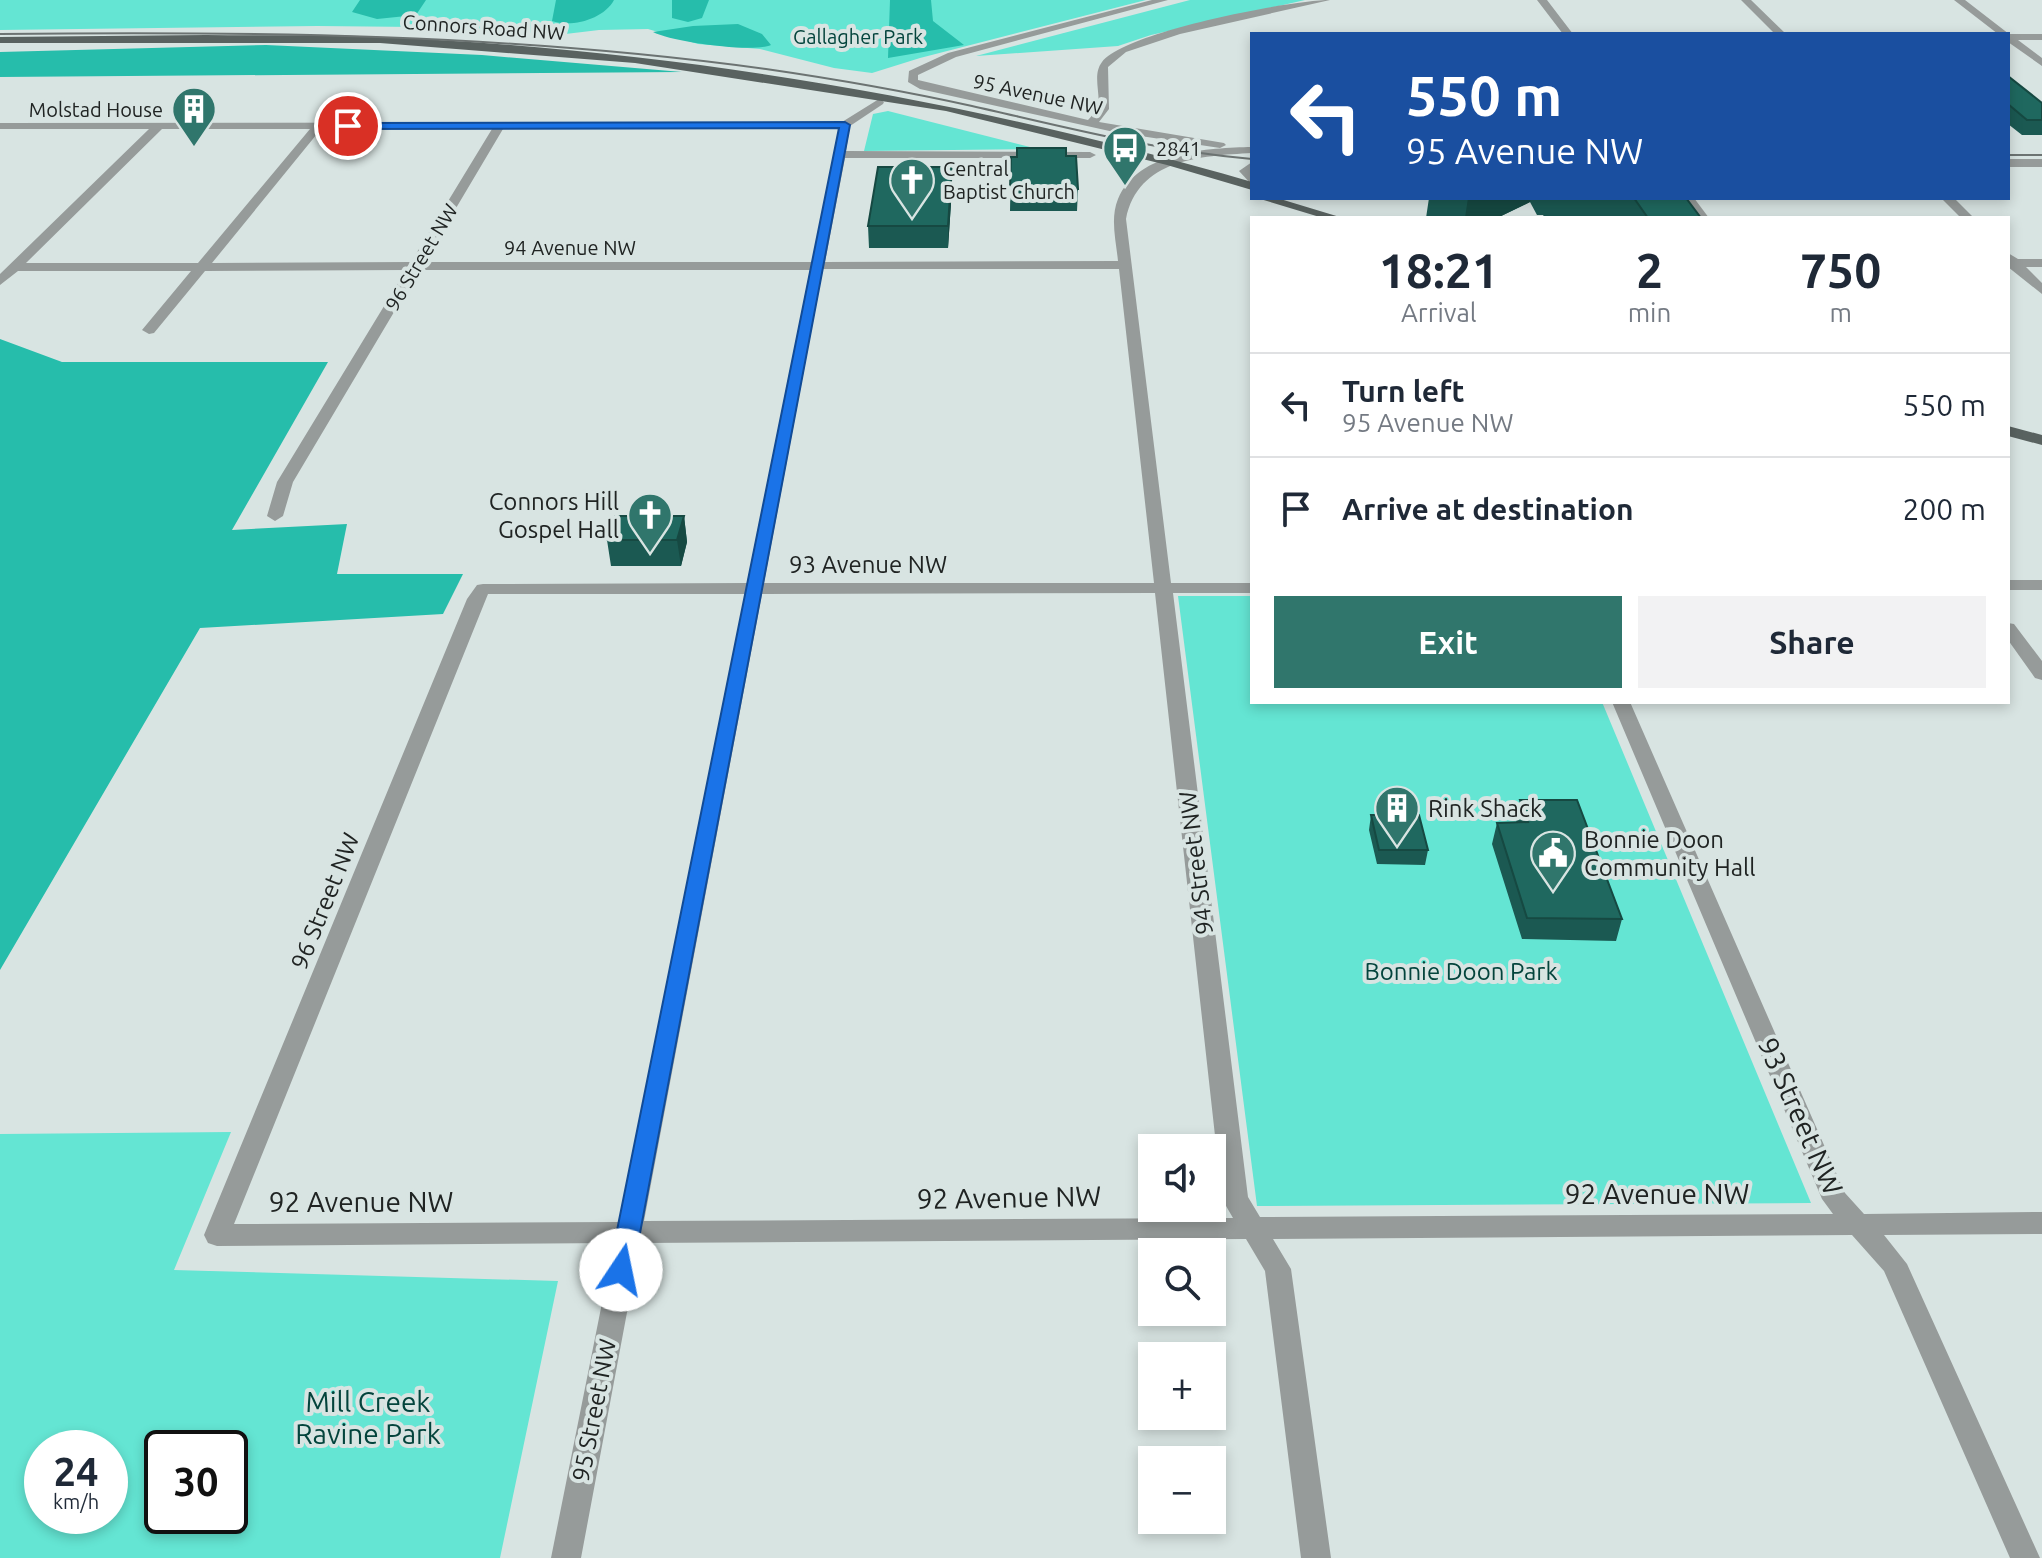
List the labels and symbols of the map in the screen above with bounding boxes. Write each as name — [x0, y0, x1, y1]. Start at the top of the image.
street label: Connors Road NW — [402, 10, 566, 44]
park label: Gallagher Park — [793, 25, 923, 48]
street label: 95 Avenue NW — [971, 69, 1105, 119]
building icon: Molstad House — [170, 85, 218, 148]
pin — [314, 92, 382, 160]
place label: Molstad House — [29, 98, 163, 121]
bus stop icon: 2841 — [1101, 124, 1149, 187]
place label: 2841 — [1156, 137, 1201, 160]
church icon: Central Baptist Church — [888, 156, 936, 219]
place label: Central Baptist Church — [943, 157, 1075, 203]
street label: 96 Street NW — [380, 200, 462, 314]
street label: 94 Avenue NW — [504, 236, 636, 259]
place label: Connors Hill Gospel Hall — [489, 488, 619, 543]
church icon: Connors Hill Gospel Hall — [626, 491, 674, 554]
street label: 93 Avenue NW — [789, 551, 947, 578]
building icon: Rink Shack — [1373, 784, 1421, 847]
street label: 94 Street NW — [1174, 790, 1218, 936]
place label: Rink Shack — [1428, 795, 1542, 822]
place label: Bonnie Doon Community Hall — [1584, 826, 1756, 881]
street label: 96 Street NW — [285, 829, 365, 973]
public building icon: Bonnie Doon Community Hall — [1529, 829, 1577, 892]
park label: Bonnie Doon Park — [1364, 958, 1558, 985]
street label: 93 Street NW — [1753, 1033, 1849, 1199]
street label: 92 Avenue NW — [1565, 1178, 1749, 1209]
street label: 92 Avenue NW — [916, 1180, 1102, 1214]
street label: 92 Avenue NW — [269, 1186, 453, 1217]
position arrow — [579, 1228, 663, 1312]
street label: 95 Street NW — [567, 1337, 621, 1483]
park label: Mill Creek Ravine Park — [295, 1386, 441, 1449]
speed limit sign: 30 — [144, 1430, 248, 1534]

